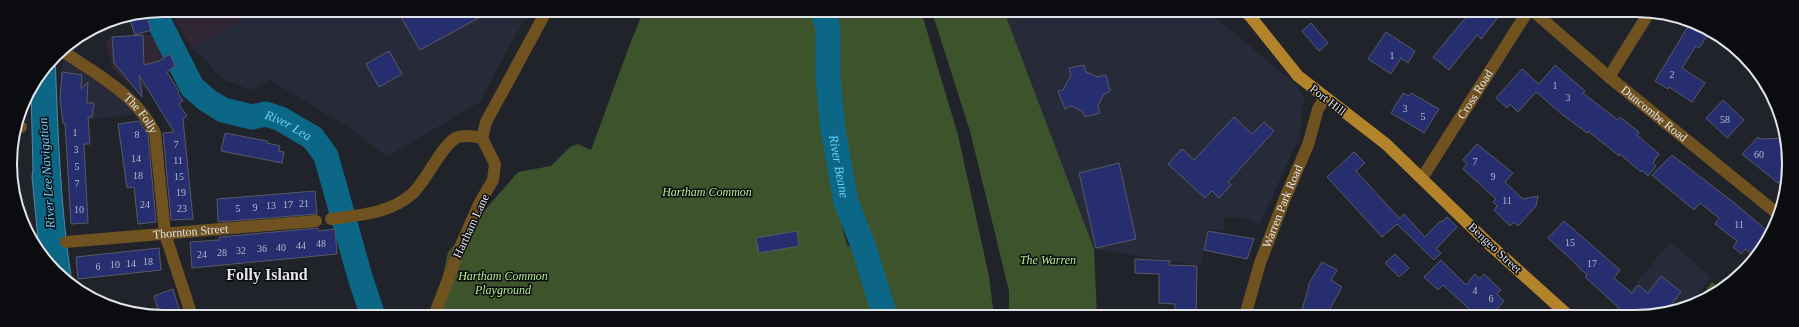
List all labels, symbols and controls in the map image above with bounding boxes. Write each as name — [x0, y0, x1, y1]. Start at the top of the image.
house number: 1 — [1390, 50, 1395, 61]
street label: Cross Road — [1454, 67, 1496, 122]
house number: 2 — [1670, 69, 1675, 80]
house number: 1 — [1553, 80, 1558, 91]
street label: Port Hill — [1307, 82, 1349, 119]
street label: Duncombe Road — [1618, 83, 1690, 145]
street label: The Folly — [121, 91, 161, 136]
house number: 3 — [1566, 92, 1571, 103]
house number: 3 — [1403, 103, 1408, 114]
water label: River Lea — [262, 107, 315, 144]
house number: 5 — [1421, 111, 1426, 122]
house number: 58 — [1720, 114, 1730, 125]
water label: River Lee Navigation — [35, 117, 58, 230]
house number: 1 — [73, 127, 78, 138]
house number: 8 — [135, 129, 140, 140]
water label: River Beane — [826, 133, 852, 200]
house number: 7 — [174, 139, 179, 150]
house number: 3 — [74, 144, 79, 155]
house number: 60 — [1754, 149, 1764, 160]
house number: 14 — [131, 153, 141, 164]
house number: 11 — [173, 155, 183, 166]
house number: 7 — [1473, 156, 1478, 167]
house number: 5 — [75, 161, 80, 172]
street label: Warren Park Road — [1259, 163, 1306, 250]
house number: 18 — [133, 170, 143, 181]
house number: 15 — [174, 171, 184, 182]
house number: 9 — [1491, 171, 1496, 182]
house number: 7 — [75, 178, 80, 189]
park label: Hartham Common — [661, 185, 752, 199]
house number: 19 — [176, 187, 186, 198]
street label: Hartham Lane — [450, 192, 492, 260]
house number: 11 — [1502, 195, 1512, 206]
house number: 21 — [299, 198, 309, 209]
house number: 24 — [140, 199, 150, 210]
house number: 17 — [283, 199, 293, 210]
house number: 13 — [266, 200, 276, 211]
house number: 9 — [253, 202, 258, 213]
house number: 23 — [177, 203, 187, 214]
house number: 5 — [236, 203, 241, 214]
house number: 10 — [74, 204, 84, 215]
house number: 11 — [1734, 219, 1744, 230]
street label: Bengeo Street — [1465, 220, 1525, 277]
street label: Thornton Street — [152, 221, 230, 242]
house number: 15 — [1565, 237, 1575, 248]
house number: 48 — [316, 238, 326, 249]
house number: 44 — [296, 240, 306, 251]
house number: 40 — [276, 242, 286, 253]
house number: 36 — [257, 243, 267, 254]
house number: 32 — [236, 245, 246, 256]
house number: 28 — [217, 247, 227, 258]
house number: 24 — [197, 249, 207, 260]
park label: The Warren — [1020, 253, 1076, 267]
house number: 18 — [143, 256, 153, 267]
house number: 14 — [126, 258, 136, 269]
house number: 17 — [1587, 258, 1597, 269]
house number: 10 — [110, 259, 120, 270]
house number: 6 — [96, 261, 101, 272]
district label: Folly Island — [226, 266, 308, 284]
park label: Hartham Common Playground — [457, 269, 548, 297]
house number: 4 — [1473, 285, 1478, 296]
house number: 6 — [1489, 293, 1494, 304]

